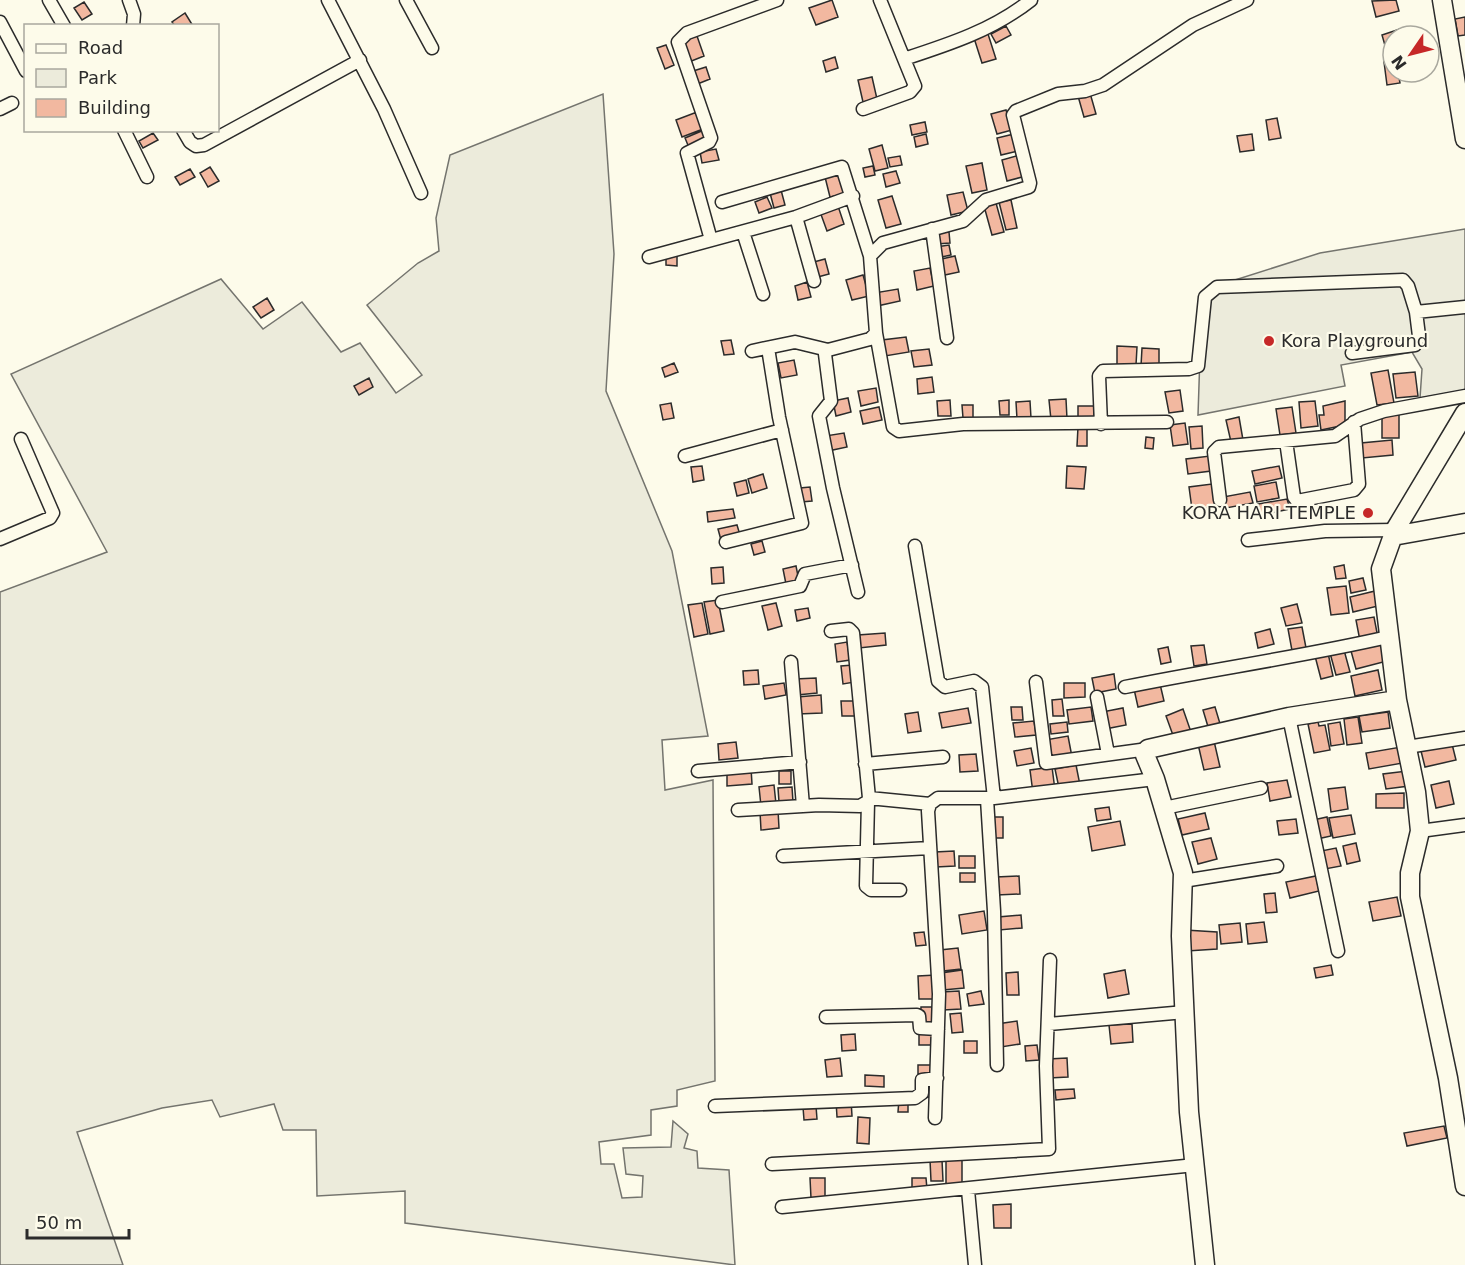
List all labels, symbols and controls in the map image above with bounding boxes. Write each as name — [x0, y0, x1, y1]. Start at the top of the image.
legend — [24, 24, 219, 132]
north arrow — [1381, 24, 1441, 84]
text: Road — [78, 37, 123, 58]
text: N — [1388, 51, 1411, 73]
text: Park — [78, 67, 117, 88]
text: Building — [78, 97, 151, 118]
place label: Kora Playground — [1281, 330, 1428, 351]
marker: Kora Playground — [1262, 334, 1276, 348]
place label: KORA HARI TEMPLE — [1182, 502, 1356, 523]
marker: KORA HARI TEMPLE — [1361, 506, 1375, 520]
scale bar — [27, 1202, 129, 1240]
text: 50 m — [36, 1212, 82, 1233]

